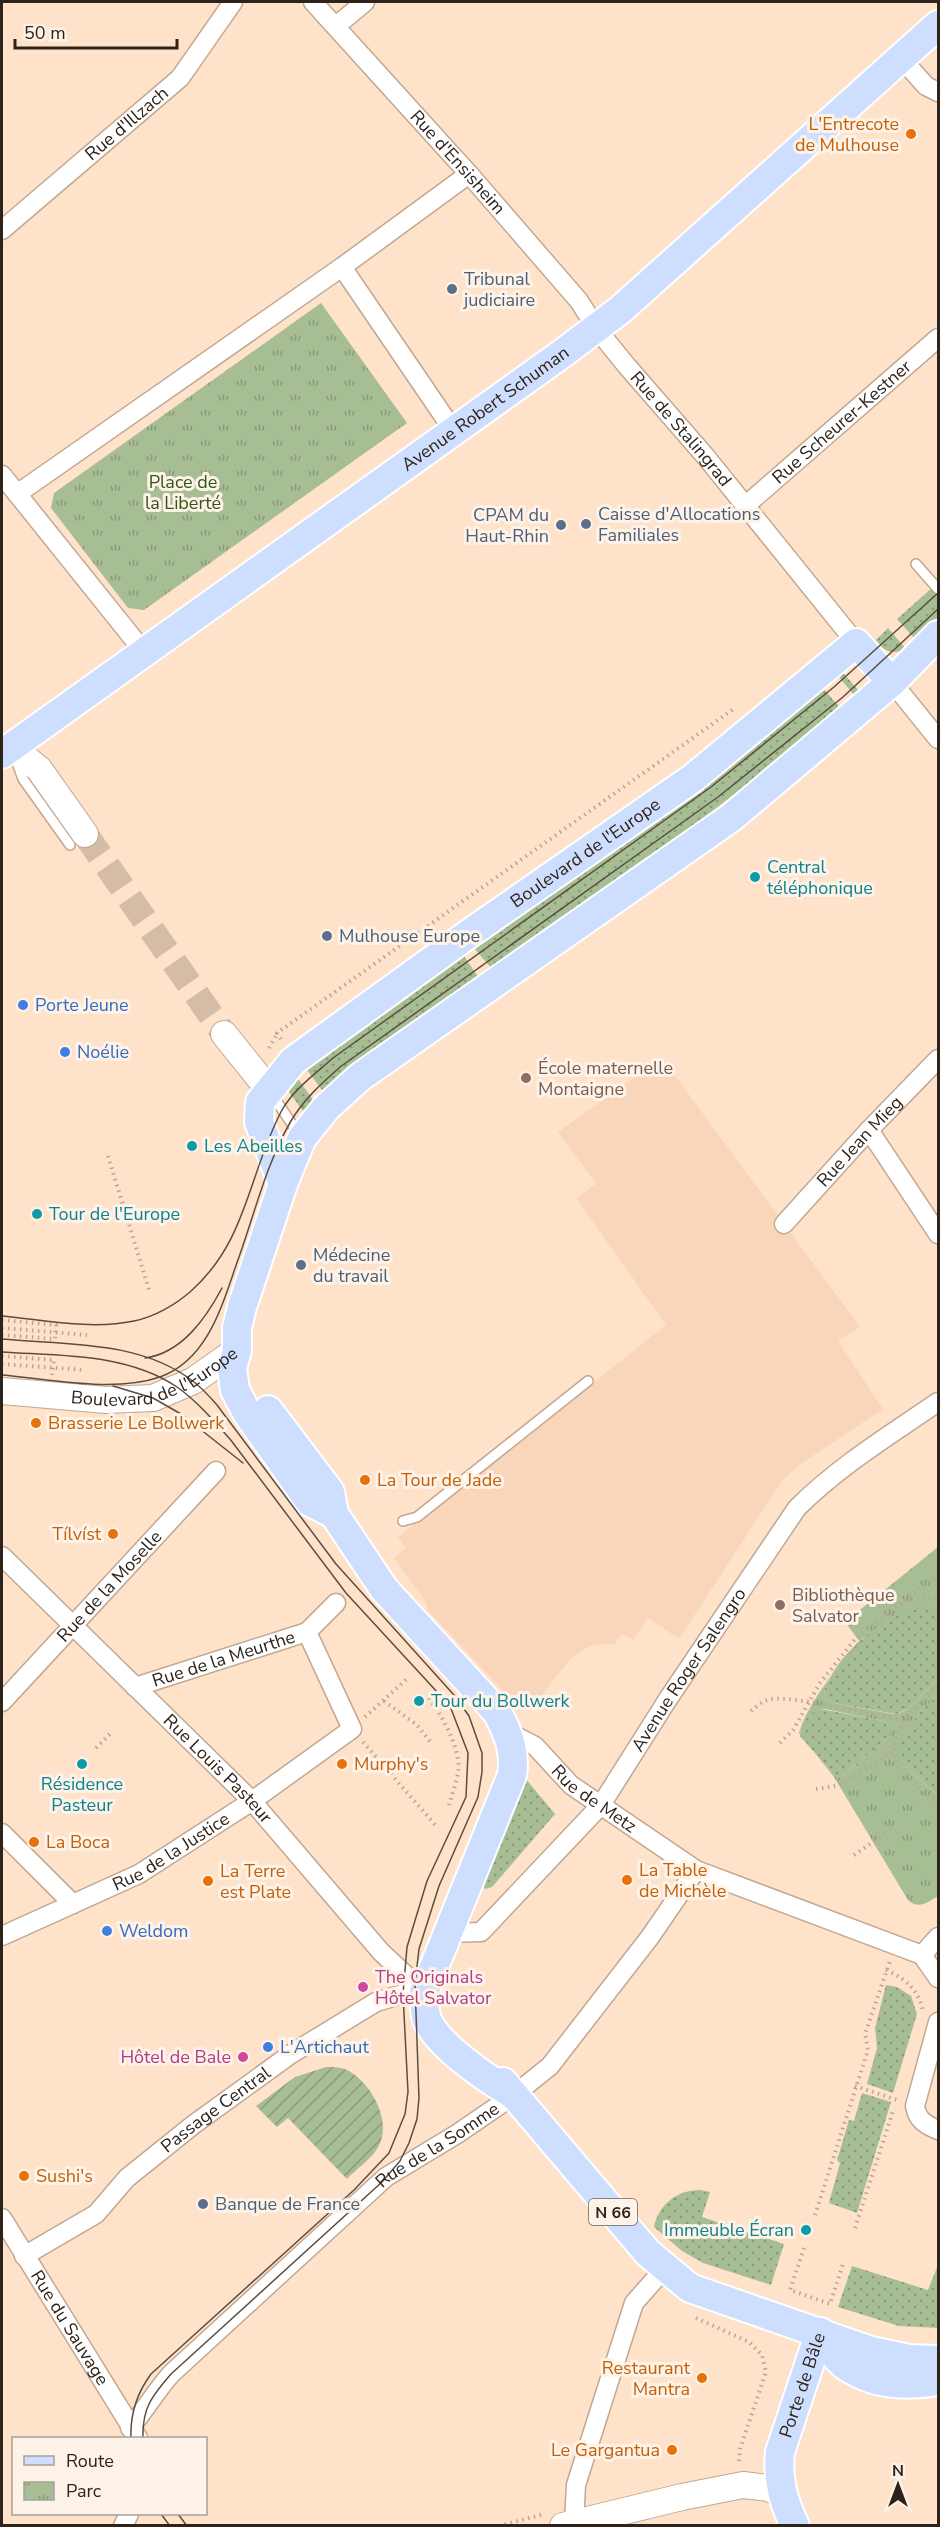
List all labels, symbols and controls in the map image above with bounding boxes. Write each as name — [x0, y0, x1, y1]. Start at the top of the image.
scale bar — [15, 12, 177, 50]
text: 50 m — [24, 21, 66, 45]
street label: Rue d'Illzach — [80, 81, 173, 166]
street label: Rue d'Ensisheim — [405, 105, 511, 220]
place label: L'Entrecote de Mulhouse — [795, 112, 899, 157]
marker: L'Entrecote de Mulhouse — [904, 127, 918, 141]
place label: Tribunal judiciaire — [462, 267, 535, 312]
marker: Tribunal judiciaire — [445, 282, 459, 296]
street label: Avenue Robert Schuman — [397, 340, 574, 477]
street label: Rue Scheurer-Kestner — [767, 354, 917, 489]
street label: Rue de Stalingrad — [625, 366, 737, 492]
park label: Place de la Liberté — [145, 470, 221, 515]
place label: Caisse d'Allocations Familiales — [598, 502, 760, 547]
place label: CPAM du Haut-Rhin — [465, 503, 549, 548]
marker: Caisse d'Allocations Familiales — [579, 517, 593, 531]
marker: CPAM du Haut-Rhin — [554, 518, 568, 532]
street label: Boulevard de l'Europe — [506, 792, 665, 913]
place label: Central téléphonique — [767, 855, 873, 900]
marker: Central téléphonique — [748, 870, 762, 884]
place label: Mulhouse Europe — [339, 924, 480, 948]
marker: Mulhouse Europe — [320, 929, 334, 943]
place label: Porte Jeune — [35, 993, 129, 1017]
marker: Porte Jeune — [16, 998, 30, 1012]
place label: Noélie — [77, 1040, 129, 1064]
marker: Noélie — [58, 1045, 72, 1059]
place label: École maternelle Montaigne — [538, 1056, 673, 1101]
marker: École maternelle Montaigne — [519, 1071, 533, 1085]
street label: Rue Jean Mieg — [811, 1091, 908, 1192]
place label: Les Abeilles — [204, 1134, 303, 1158]
marker: Les Abeilles — [185, 1139, 199, 1153]
place label: Tour de l'Europe — [49, 1202, 180, 1226]
marker: Tour de l'Europe — [30, 1207, 44, 1221]
place label: Médecine du travail — [313, 1243, 390, 1288]
marker: Médecine du travail — [294, 1258, 308, 1272]
street label: Boulevard de l'Europe — [70, 1341, 242, 1412]
place label: Brasserie Le Bollwerk — [48, 1411, 225, 1435]
marker: Brasserie Le Bollwerk — [29, 1416, 43, 1430]
place label: La Tour de Jade — [377, 1468, 502, 1492]
marker: La Tour de Jade — [358, 1473, 372, 1487]
place label: Tílvíst — [52, 1522, 102, 1546]
street label: Rue de la Moselle — [51, 1525, 167, 1647]
marker: Tílvíst — [106, 1527, 120, 1541]
street label: Avenue Roger Salengro — [626, 1583, 752, 1756]
place label: Bibliothèque Salvator — [792, 1583, 895, 1628]
marker: Bibliothèque Salvator — [773, 1598, 787, 1612]
street label: Rue de la Meurthe — [149, 1625, 298, 1693]
place label: Tour du Bollwerk — [431, 1689, 571, 1713]
marker: Tour du Bollwerk — [412, 1694, 426, 1708]
street label: Rue Louis Pasteur — [158, 1709, 278, 1829]
place label: Murphy's — [354, 1752, 428, 1776]
marker: Résidence Pasteur — [75, 1757, 89, 1771]
marker: Murphy's — [335, 1757, 349, 1771]
street label: Rue de Metz — [546, 1759, 641, 1838]
place label: Résidence Pasteur — [41, 1772, 123, 1817]
street label: Rue de la Justice — [108, 1807, 234, 1897]
place label: La Boca — [46, 1830, 110, 1854]
marker: La Boca — [27, 1835, 41, 1849]
place label: La Table de Michèle — [639, 1858, 726, 1903]
place label: La Terre est Plate — [220, 1859, 291, 1904]
marker: La Table de Michèle — [620, 1873, 634, 1887]
marker: La Terre est Plate — [201, 1874, 215, 1888]
place label: Weldom — [119, 1919, 188, 1943]
marker: Weldom — [100, 1924, 114, 1938]
place label: The Originals Hôtel Salvator — [375, 1965, 492, 2010]
marker: The Originals Hôtel Salvator — [356, 1980, 370, 1994]
place label: L'Artichaut — [280, 2035, 369, 2059]
marker: L'Artichaut — [261, 2040, 275, 2054]
place label: Hôtel de Bale — [120, 2045, 231, 2069]
marker: Hôtel de Bale — [236, 2050, 250, 2064]
street label: Passage Central — [156, 2060, 276, 2158]
street label: Rue de la Somme — [370, 2097, 504, 2193]
place label: Sushi's — [36, 2164, 93, 2188]
marker: Sushi's — [17, 2169, 31, 2183]
place label: Banque de France — [215, 2192, 360, 2216]
marker: Banque de France — [196, 2197, 210, 2211]
road number: N 66 — [589, 2199, 637, 2225]
place label: Immeuble Écran — [664, 2218, 794, 2242]
marker: Immeuble Écran — [799, 2223, 813, 2237]
street label: Rue du Sauvage — [25, 2266, 115, 2390]
street label: Porte de Bâle — [774, 2329, 831, 2441]
place label: Restaurant Mantra — [602, 2356, 691, 2401]
marker: Restaurant Mantra — [695, 2371, 709, 2385]
legend — [12, 2437, 207, 2515]
place label: Le Gargantua — [551, 2438, 660, 2462]
marker: Le Gargantua — [665, 2443, 679, 2457]
text: Route — [66, 2449, 114, 2473]
north arrow — [868, 2455, 928, 2515]
text: N — [892, 2460, 904, 2482]
text: Parc — [66, 2479, 101, 2503]

